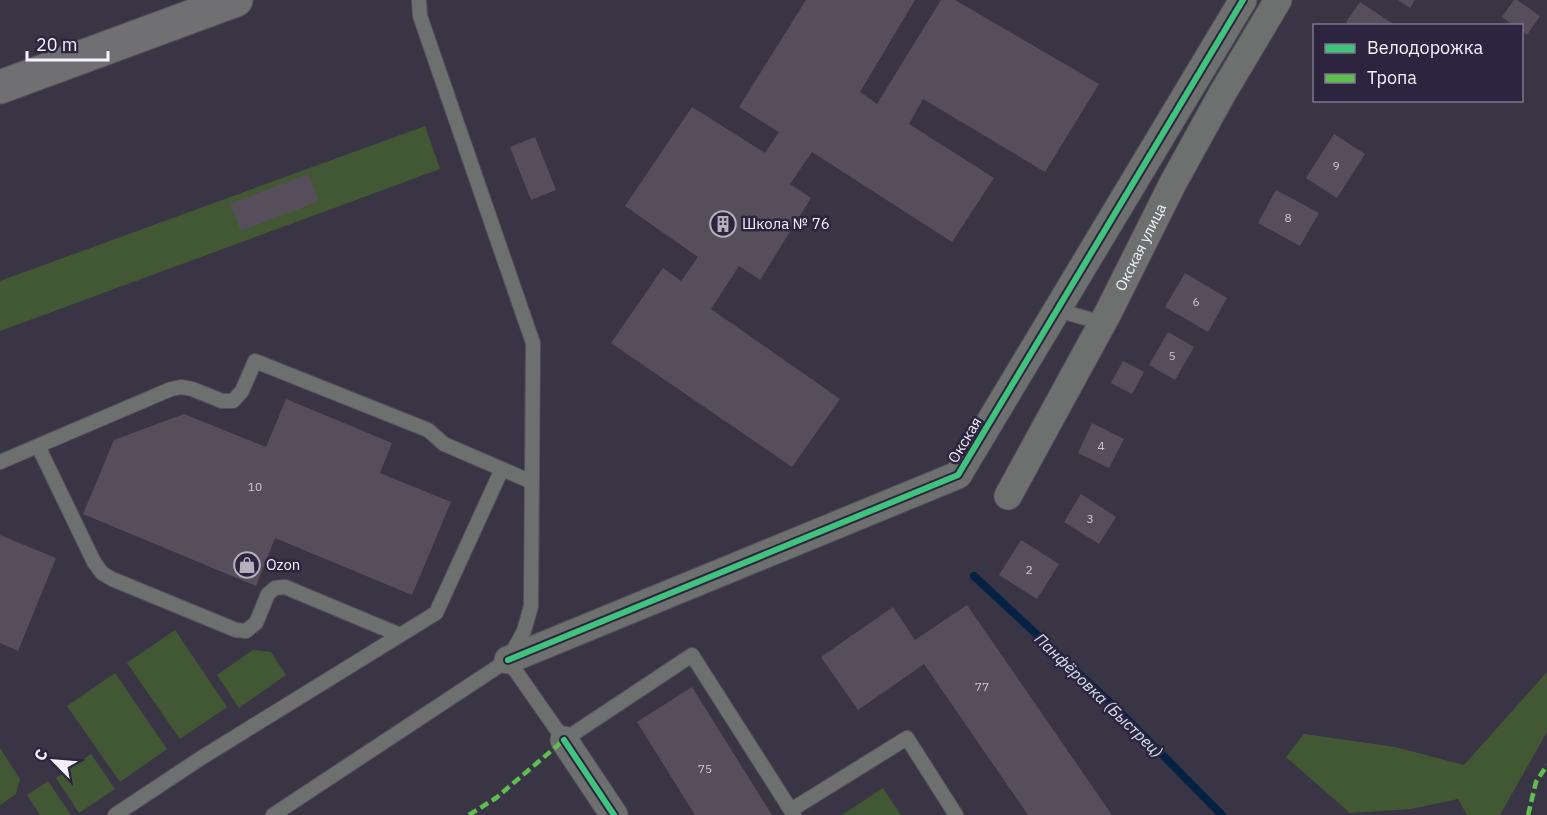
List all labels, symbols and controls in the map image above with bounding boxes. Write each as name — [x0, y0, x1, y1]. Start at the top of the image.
scale bar — [27, 24, 108, 62]
legend — [1313, 24, 1523, 102]
text: 20 m — [36, 33, 78, 56]
text: Велодорожка — [1367, 36, 1483, 59]
text: Тропа — [1367, 66, 1417, 89]
house number: 9 — [1332, 158, 1340, 173]
street label: Окская улица — [1111, 200, 1170, 294]
building icon: Школа № 76 — [708, 209, 738, 239]
house number: 8 — [1284, 210, 1292, 225]
place label: Школа № 76 — [742, 214, 830, 233]
house number: 6 — [1192, 294, 1200, 309]
house number: 5 — [1168, 348, 1176, 363]
street label: Окская — [943, 413, 986, 466]
house number: 4 — [1097, 438, 1105, 453]
house number: 10 — [248, 479, 262, 494]
house number: 3 — [1086, 511, 1094, 526]
shop icon: Ozon — [232, 550, 262, 580]
place label: Ozon — [266, 555, 300, 574]
house number: 2 — [1025, 562, 1033, 577]
water label: Панфёровка (Быстрец) — [1031, 629, 1167, 761]
house number: 77 — [975, 679, 989, 694]
north arrow — [24, 731, 84, 791]
text: С — [29, 746, 52, 764]
house number: 75 — [698, 761, 712, 776]

